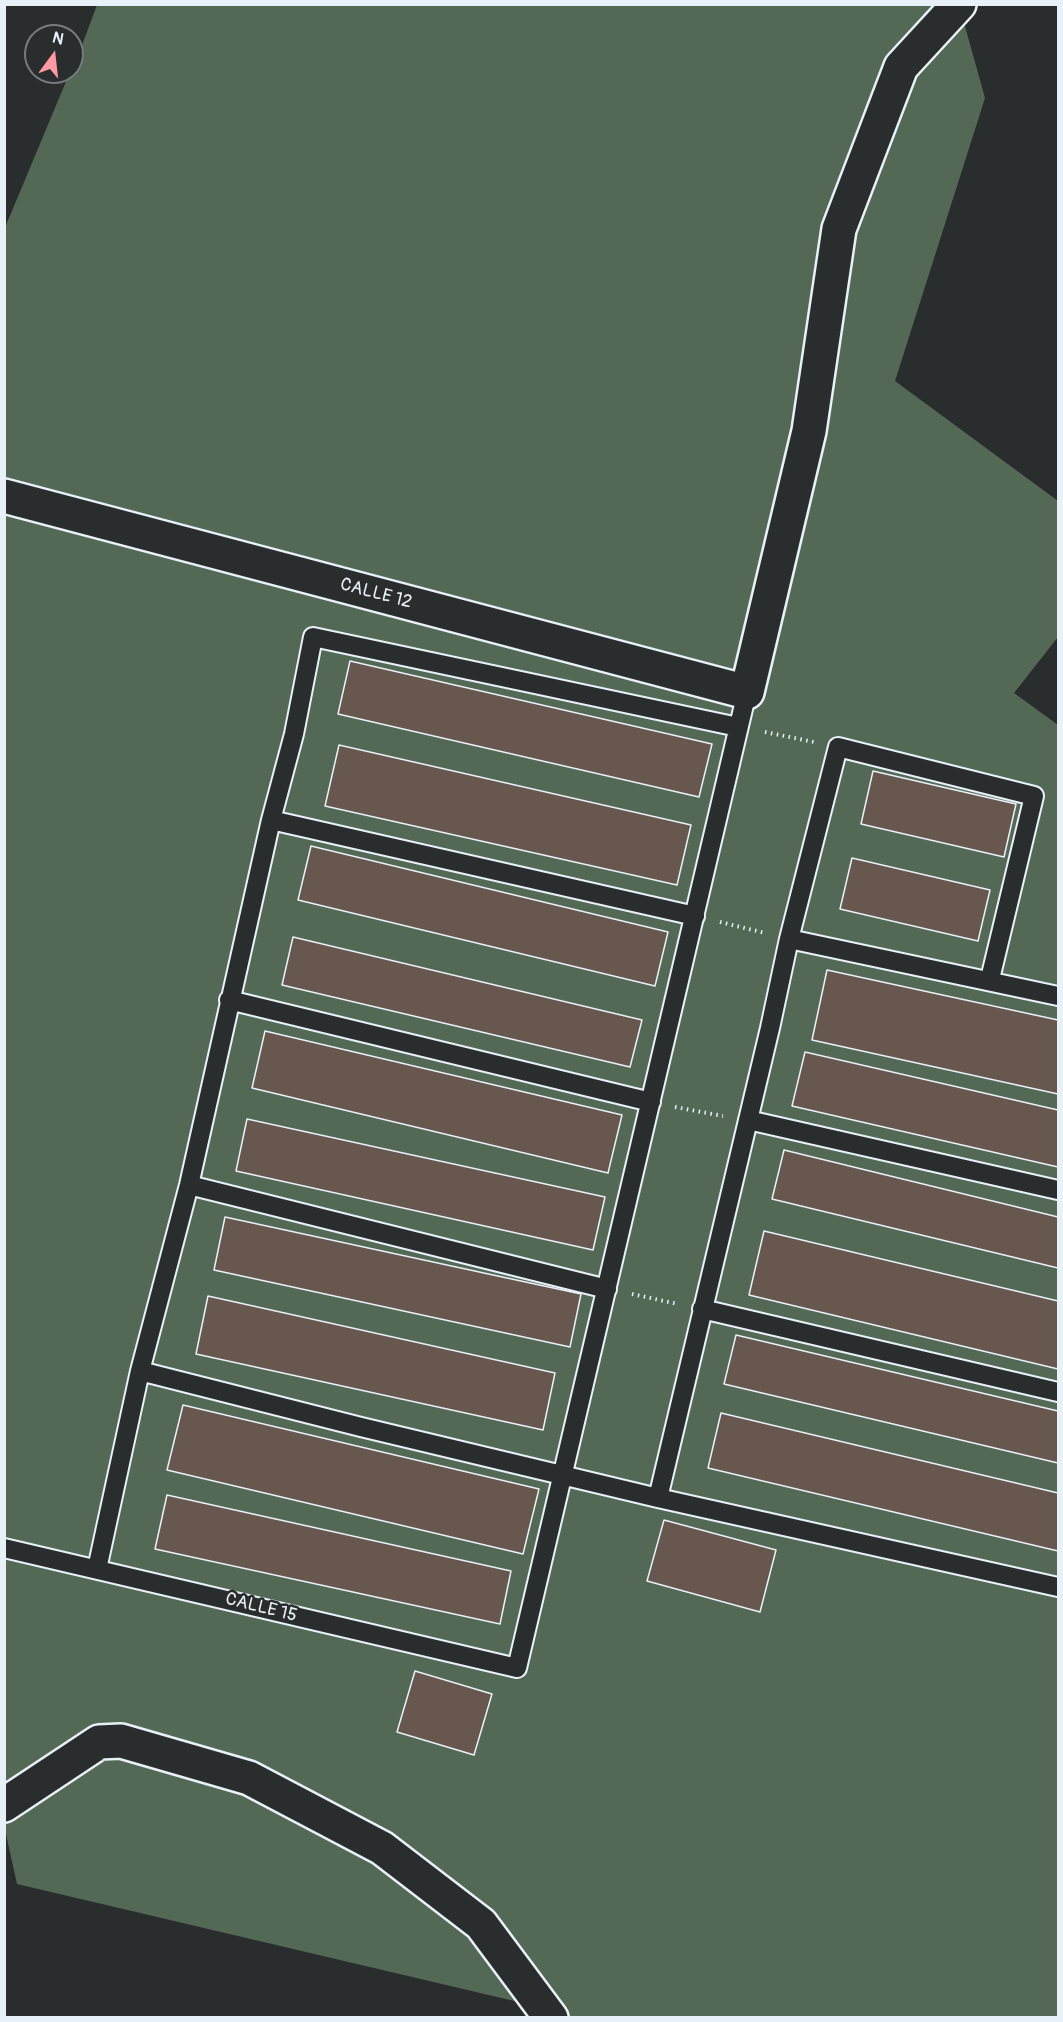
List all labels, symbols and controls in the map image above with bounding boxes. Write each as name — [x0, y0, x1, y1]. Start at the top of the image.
north arrow — [24, 24, 84, 84]
text: N — [50, 27, 66, 50]
street label: CALLE 12 — [338, 574, 414, 614]
street label: CALLE 15 — [223, 1589, 299, 1627]

